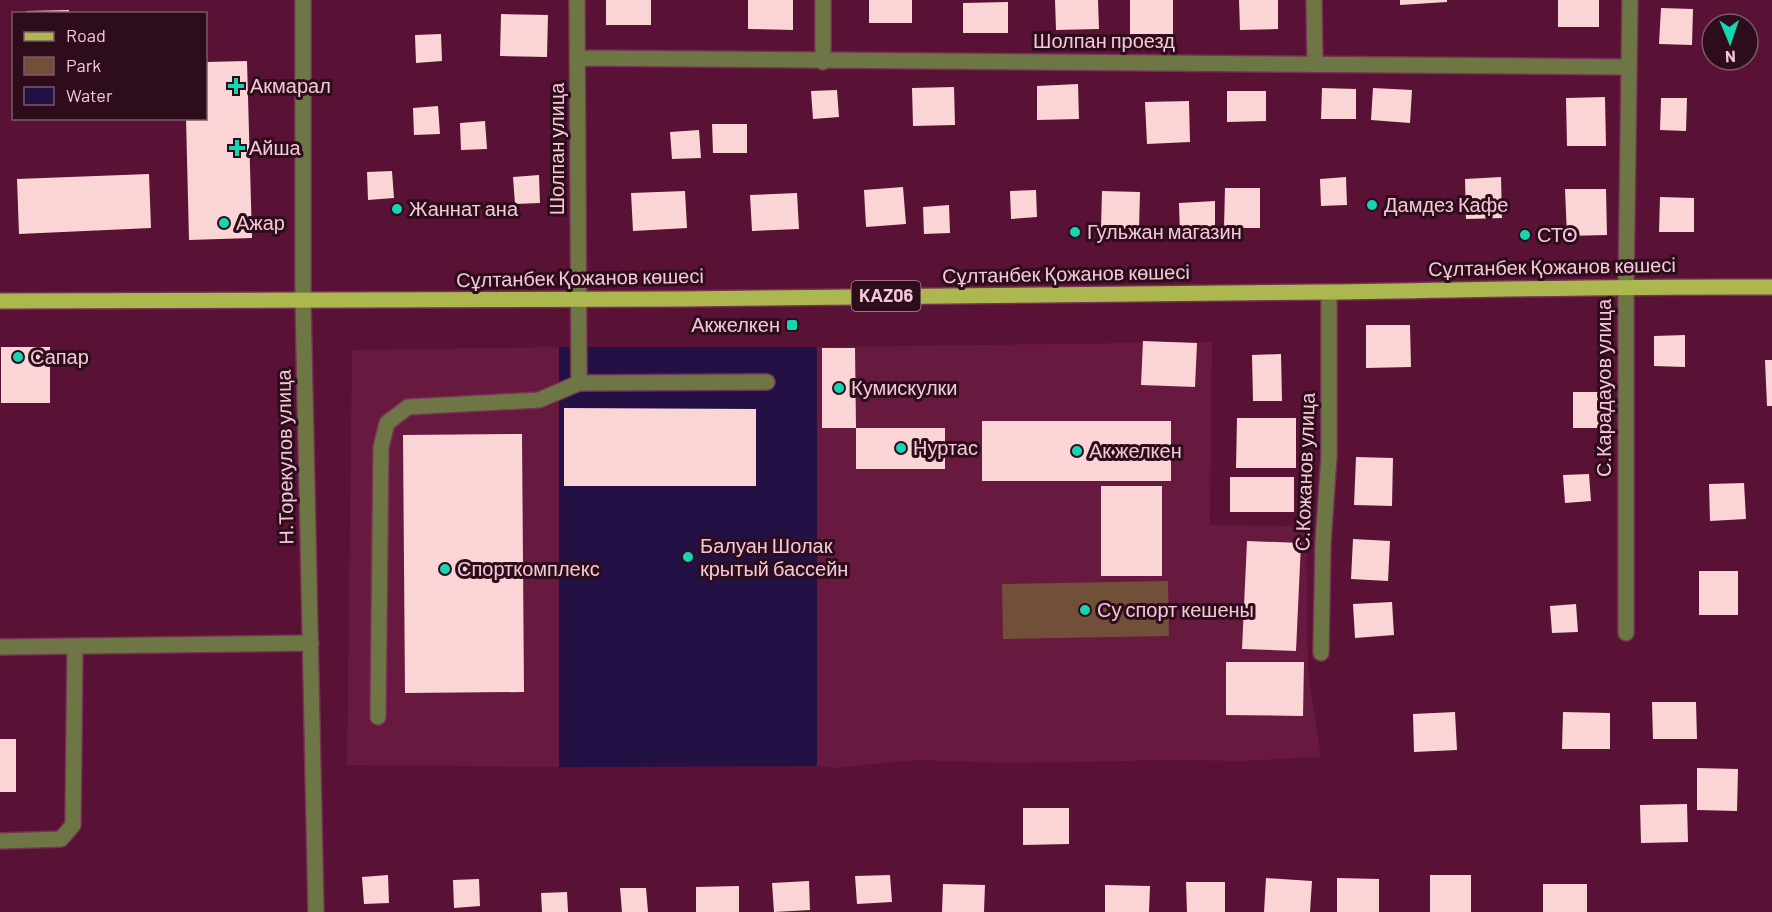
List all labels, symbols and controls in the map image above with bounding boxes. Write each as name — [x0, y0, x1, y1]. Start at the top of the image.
legend — [12, 12, 207, 120]
north arrow — [1700, 12, 1760, 72]
text: Road — [66, 24, 106, 46]
street label: Шолпан проезд — [1033, 28, 1175, 52]
text: N — [1725, 48, 1736, 67]
text: Park — [66, 54, 101, 76]
place label: Акмарал — [250, 73, 331, 97]
marker: Акмарал — [227, 77, 245, 95]
street label: Шолпан улица — [544, 82, 568, 215]
text: Water — [66, 84, 113, 106]
place label: Айша — [249, 135, 302, 159]
marker: Айша — [230, 141, 244, 155]
place label: Дамдез Кафе — [1384, 192, 1508, 216]
place label: Жаннат ана — [409, 196, 519, 220]
marker: Дамдез Кафе — [1365, 198, 1379, 212]
marker: Жаннат ана — [390, 202, 404, 216]
place label: Ажар — [236, 210, 285, 234]
marker: Ажар — [217, 216, 231, 230]
place label: Гульжан магазин — [1087, 219, 1242, 243]
place label: СТО — [1537, 222, 1578, 246]
marker: Гульжан магазин — [1068, 225, 1082, 239]
marker: СТО — [1518, 228, 1532, 242]
street label: Сұлтанбек Қожанов көшесі — [1428, 252, 1676, 280]
street label: Сұлтанбек Қожанов көшесі — [942, 259, 1190, 287]
street label: Сұлтанбек Қожанов көшесі — [456, 263, 704, 291]
road number: KАZ06 — [852, 281, 920, 311]
street label: С.Карадауов улица — [1591, 298, 1615, 477]
place label: Акжелкен — [691, 312, 780, 336]
marker: Акжелкен — [785, 318, 799, 332]
place label: Сапар — [30, 344, 89, 368]
marker: Сапар — [11, 350, 25, 364]
street label: Н.Торекулов улица — [270, 368, 298, 545]
place label: Кумискулки — [851, 375, 957, 399]
marker: Кумискулки — [832, 381, 846, 395]
street label: С.Кожанов улица — [1289, 391, 1319, 552]
place label: Нуртас — [913, 435, 978, 459]
place label: Ак желкен — [1089, 438, 1182, 462]
marker: Нуртас — [894, 441, 908, 455]
marker: Ак желкен — [1070, 444, 1084, 458]
place label: Балуан Шолак крытый бассейн — [700, 533, 848, 580]
marker: Балуан Шолак крытый бассейн — [681, 550, 695, 564]
place label: Спорткомплекс — [457, 556, 600, 580]
marker: Спорткомплекс — [438, 562, 452, 576]
place label: Су спорт кешены — [1097, 597, 1254, 621]
marker: Су спорт кешены — [1078, 603, 1092, 617]

